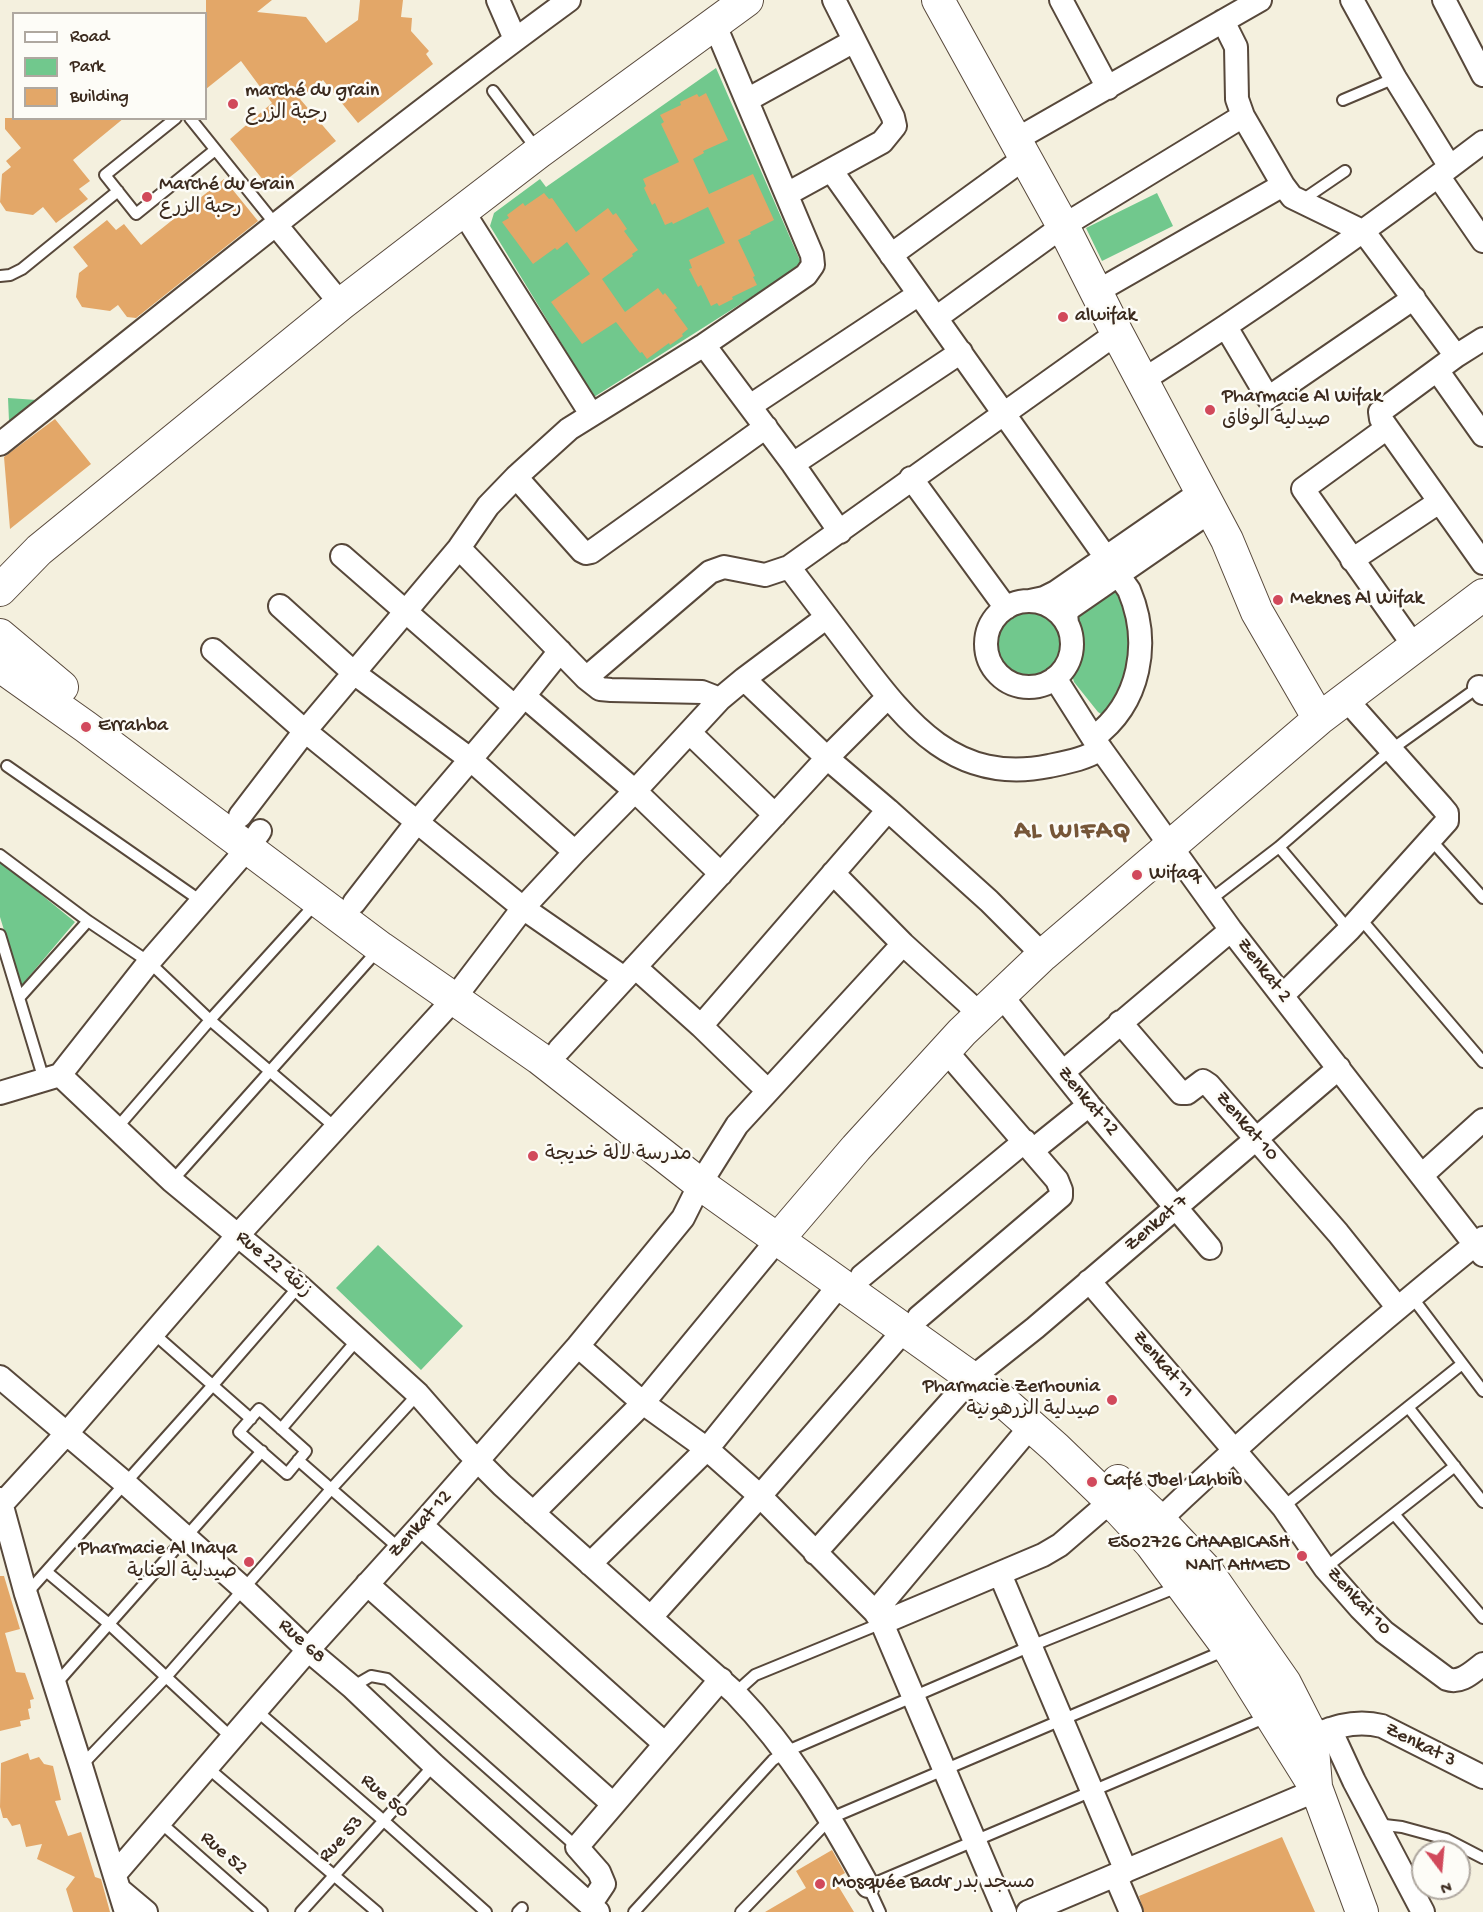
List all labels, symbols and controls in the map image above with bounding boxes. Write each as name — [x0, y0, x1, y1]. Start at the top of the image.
legend — [12, 12, 207, 120]
text: Road — [70, 27, 109, 48]
text: Park — [70, 57, 104, 78]
place label: marché du grain رحبة الزرع — [245, 80, 379, 127]
text: Building — [70, 87, 129, 108]
marker: marché du grain رحبة الزرع — [226, 97, 240, 111]
place label: Marché du Grain رحبة الزرع — [159, 174, 294, 221]
marker: Marché du Grain رحبة الزرع — [140, 190, 154, 204]
place label: alwifak — [1075, 305, 1136, 329]
marker: alwifak — [1056, 310, 1070, 324]
place label: Pharmacie Al Wifak صيدلية الوفاق — [1222, 386, 1382, 433]
marker: Pharmacie Al Wifak صيدلية الوفاق — [1203, 403, 1217, 417]
place label: Meknes Al Wifak — [1290, 588, 1423, 612]
marker: Meknes Al Wifak — [1271, 593, 1285, 607]
place label: Errahba — [98, 715, 168, 739]
marker: Errahba — [79, 720, 93, 734]
district label: AL WIFAQ — [1014, 817, 1132, 849]
place label: Wifaq — [1149, 863, 1200, 887]
marker: Wifaq — [1130, 868, 1144, 882]
street label: Zenkat 2 — [1230, 934, 1296, 1008]
street label: Zenkat 12 — [1051, 1062, 1123, 1142]
street label: Zenkat 10 — [1209, 1087, 1283, 1167]
place label: مدرسة لالة خديجة — [545, 1144, 692, 1168]
marker: مدرسة لالة خديجة — [526, 1149, 540, 1163]
street label: Zenkat 7 — [1120, 1190, 1194, 1258]
street label: Rue 22 زنقة — [230, 1226, 316, 1304]
street label: Zenkat 11 — [1126, 1326, 1198, 1404]
place label: Pharmacie Zerhounia صيدلية الزرهونية — [923, 1376, 1100, 1423]
marker: Pharmacie Zerhounia صيدلية الزرهونية — [1105, 1393, 1119, 1407]
place label: Café Jbel Lahbib — [1104, 1470, 1242, 1494]
marker: Café Jbel Lahbib — [1085, 1475, 1099, 1489]
street label: Zenkat 12 — [384, 1486, 458, 1564]
place label: ES02726 CHAABICASH NAIT AHMED — [1108, 1532, 1290, 1579]
place label: Pharmacie Al Inaya صيدلية العناية — [78, 1538, 237, 1585]
marker: ES02726 CHAABICASH NAIT AHMED — [1295, 1549, 1309, 1563]
marker: Pharmacie Al Inaya صيدلية العناية — [242, 1555, 256, 1569]
street label: Zenkat 10 — [1320, 1563, 1396, 1641]
street label: Rue 68 — [272, 1614, 330, 1670]
street label: Zenkat 3 — [1381, 1719, 1459, 1773]
street label: Rue 50 — [355, 1769, 413, 1825]
street label: Rue 53 — [314, 1811, 370, 1869]
street label: Rue 52 — [194, 1827, 252, 1881]
north arrow — [1411, 1840, 1471, 1900]
place label: Mosquée Badr مسجد بدر — [832, 1872, 1035, 1896]
text: N — [1438, 1875, 1453, 1896]
marker: Mosquée Badr مسجد بدر — [813, 1877, 827, 1891]

